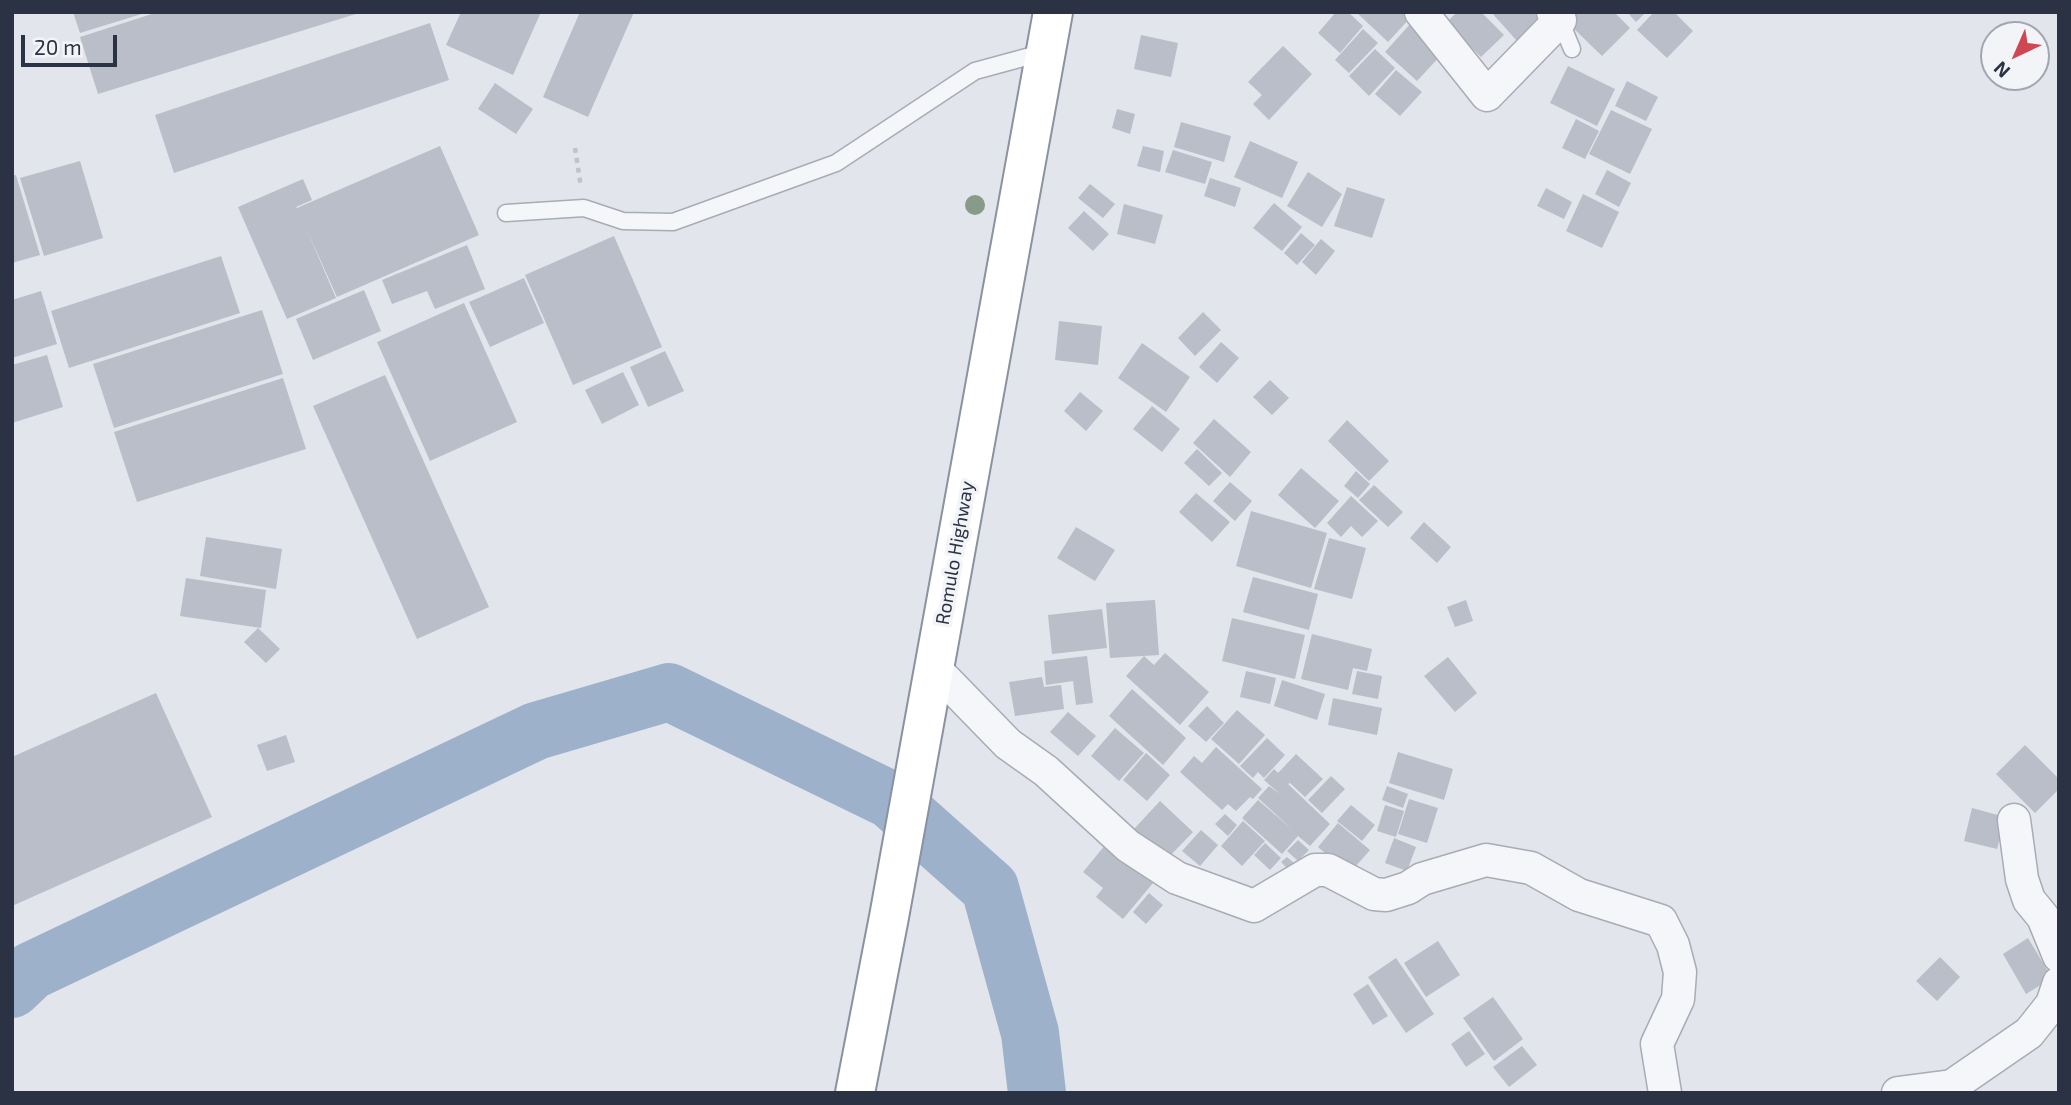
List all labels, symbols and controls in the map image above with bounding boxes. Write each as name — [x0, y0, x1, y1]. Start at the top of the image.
scale bar — [24, 21, 121, 65]
north arrow — [1980, 21, 2050, 91]
text: 20 m — [34, 34, 82, 59]
text: N — [1989, 57, 2014, 83]
street label: Romulo Highway — [931, 479, 979, 627]

